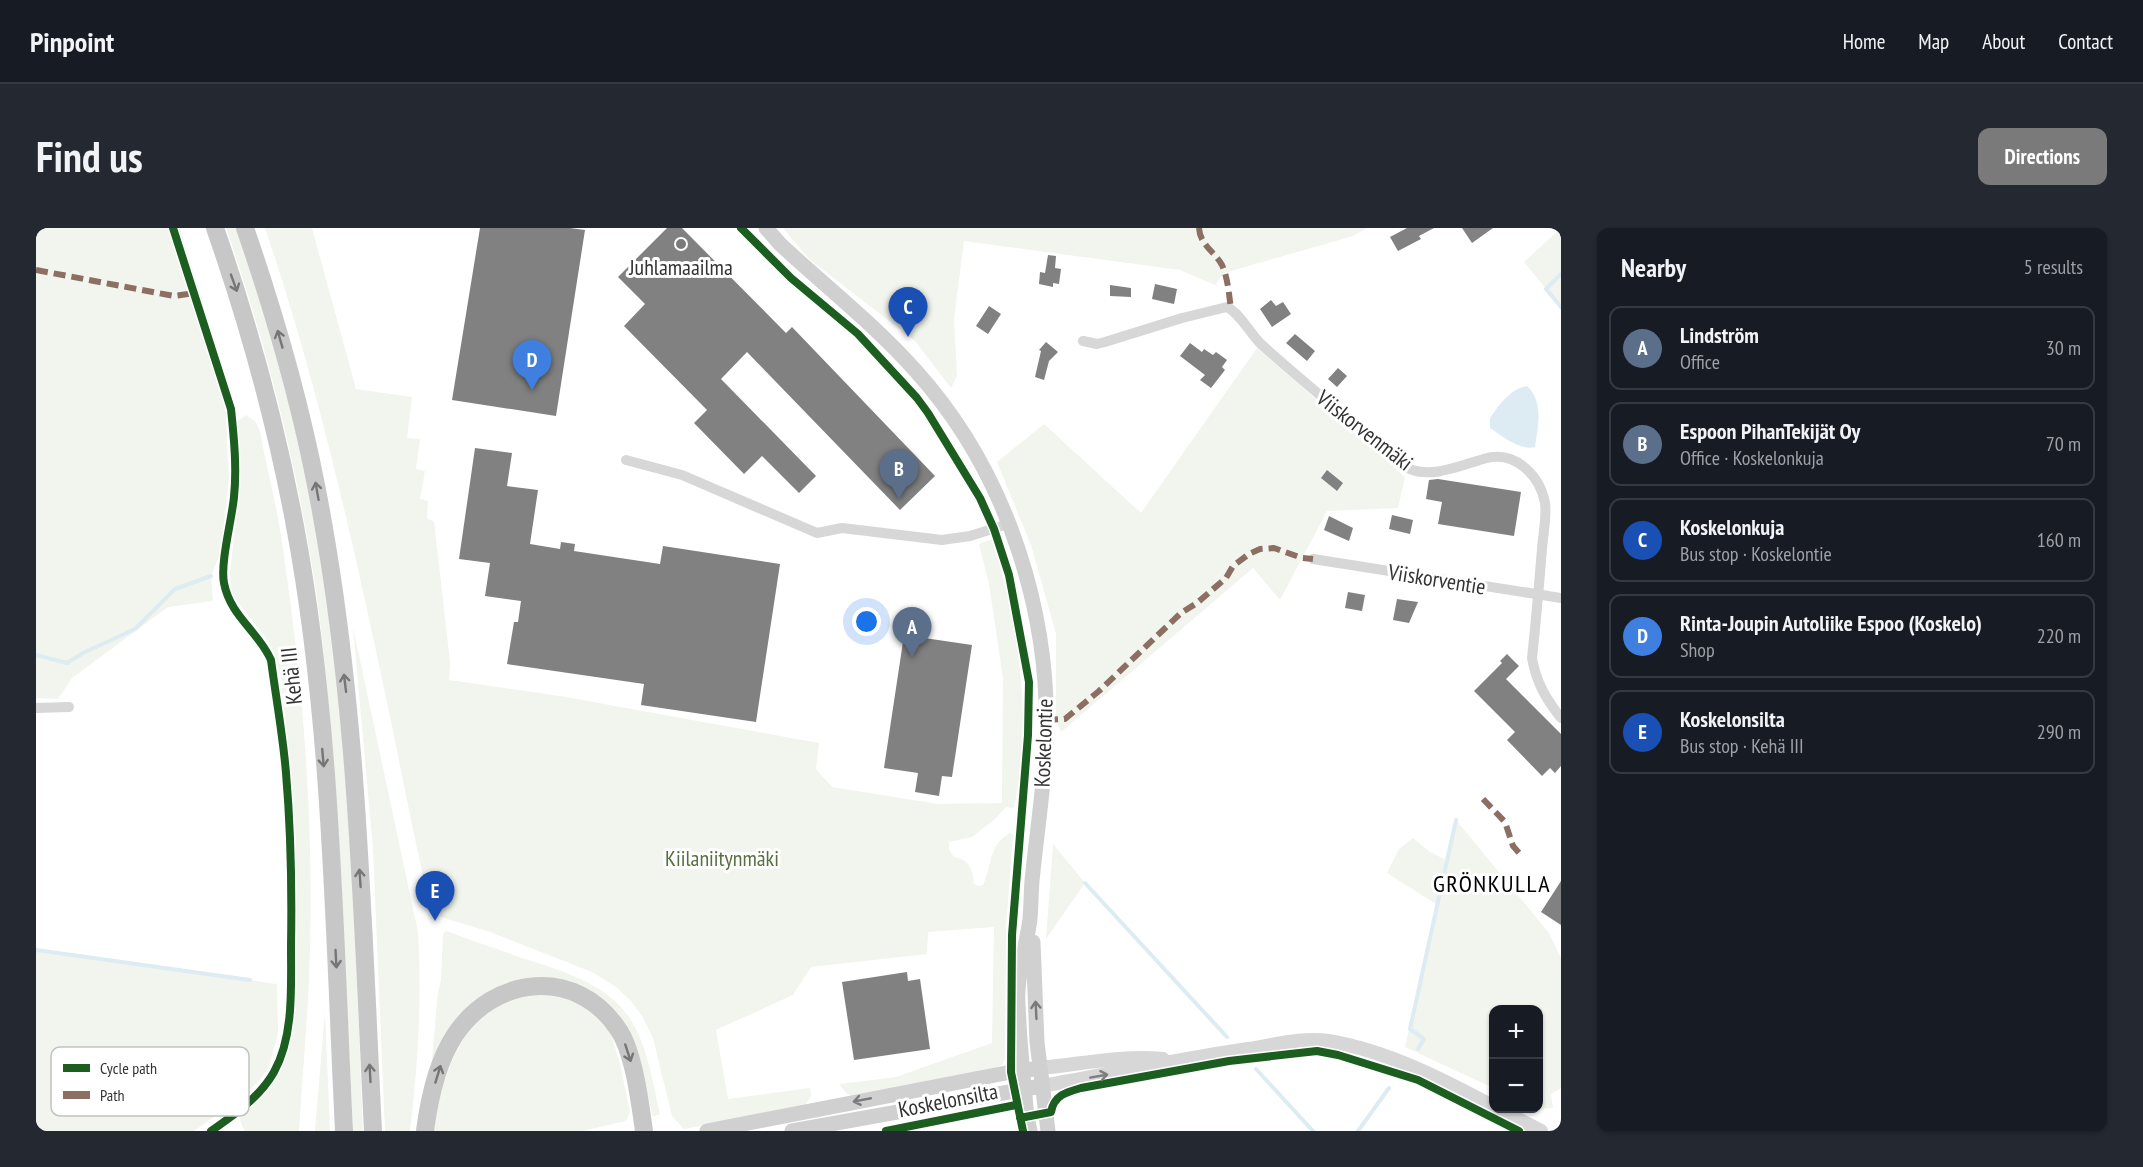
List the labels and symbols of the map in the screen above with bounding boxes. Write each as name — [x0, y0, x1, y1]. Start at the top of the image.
marker: Juhlamaailma — [674, 237, 688, 251]
place label: Juhlamaailma — [628, 253, 733, 281]
one-way arrow — [230, 273, 241, 292]
pin: C — [888, 288, 928, 337]
one-way arrow — [274, 330, 285, 349]
pin: D — [512, 340, 552, 390]
street label: Viiskorvenmäki — [1310, 383, 1419, 476]
pin: B — [880, 450, 918, 499]
one-way arrow — [311, 481, 322, 501]
street label: Viiskorventie — [1385, 557, 1488, 601]
your location — [852, 607, 881, 636]
pin: A — [892, 608, 932, 657]
street label: Kehä III — [274, 646, 308, 706]
one-way arrow — [339, 674, 350, 694]
street label: Koskelontie — [1027, 698, 1059, 788]
one-way arrow — [318, 747, 329, 767]
park label: Kiilaniitynmäki — [665, 844, 779, 872]
one-way arrow — [355, 868, 366, 888]
district label: GRÖNKULLA — [1433, 868, 1551, 899]
pin: E — [416, 872, 454, 921]
one-way arrow — [330, 948, 341, 968]
one-way arrow — [1030, 1000, 1041, 1020]
one-way arrow — [623, 1043, 634, 1062]
legend — [51, 1047, 249, 1116]
text: Cycle path — [100, 1058, 157, 1078]
one-way arrow — [364, 1063, 375, 1083]
one-way arrow — [433, 1065, 444, 1084]
one-way arrow — [1089, 1070, 1109, 1081]
street label: Koskelonsilta — [896, 1077, 1000, 1123]
text: Path — [100, 1085, 125, 1105]
one-way arrow — [853, 1095, 872, 1106]

